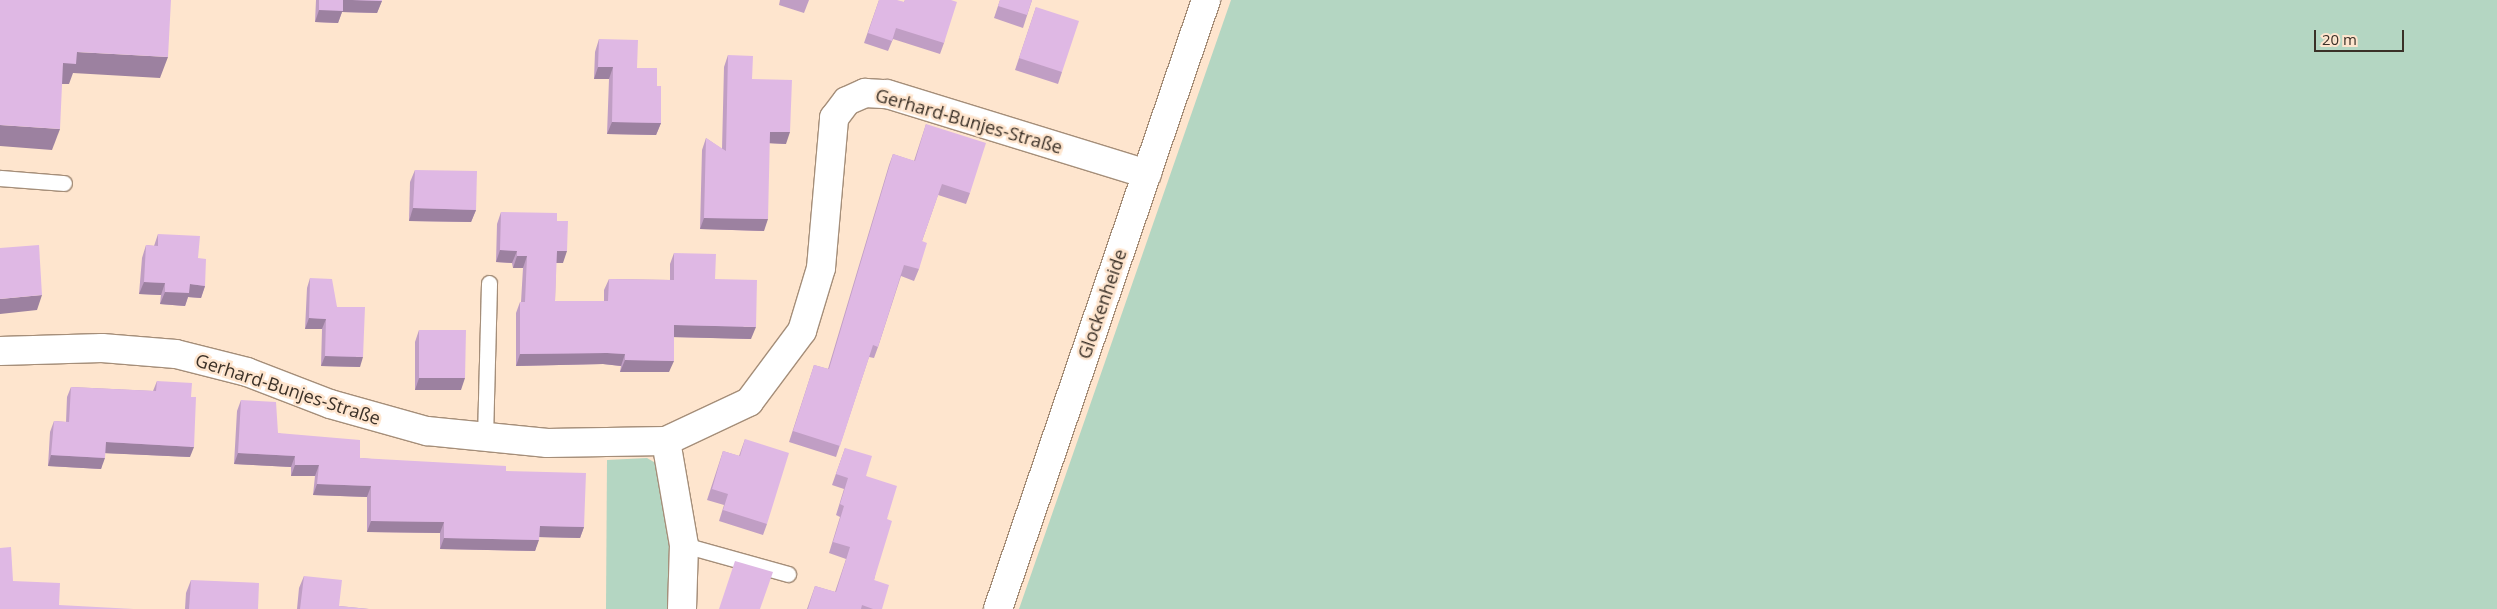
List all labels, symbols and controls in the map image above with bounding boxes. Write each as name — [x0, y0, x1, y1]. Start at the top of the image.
scale bar — [2317, 20, 2407, 52]
text: 20 m — [2322, 29, 2357, 49]
street label: Gerhard-Bunjes-Straße — [873, 84, 1065, 158]
street label: Glockenheide — [1073, 246, 1131, 362]
street label: Gerhard-Bunjes-Straße — [193, 349, 383, 429]

